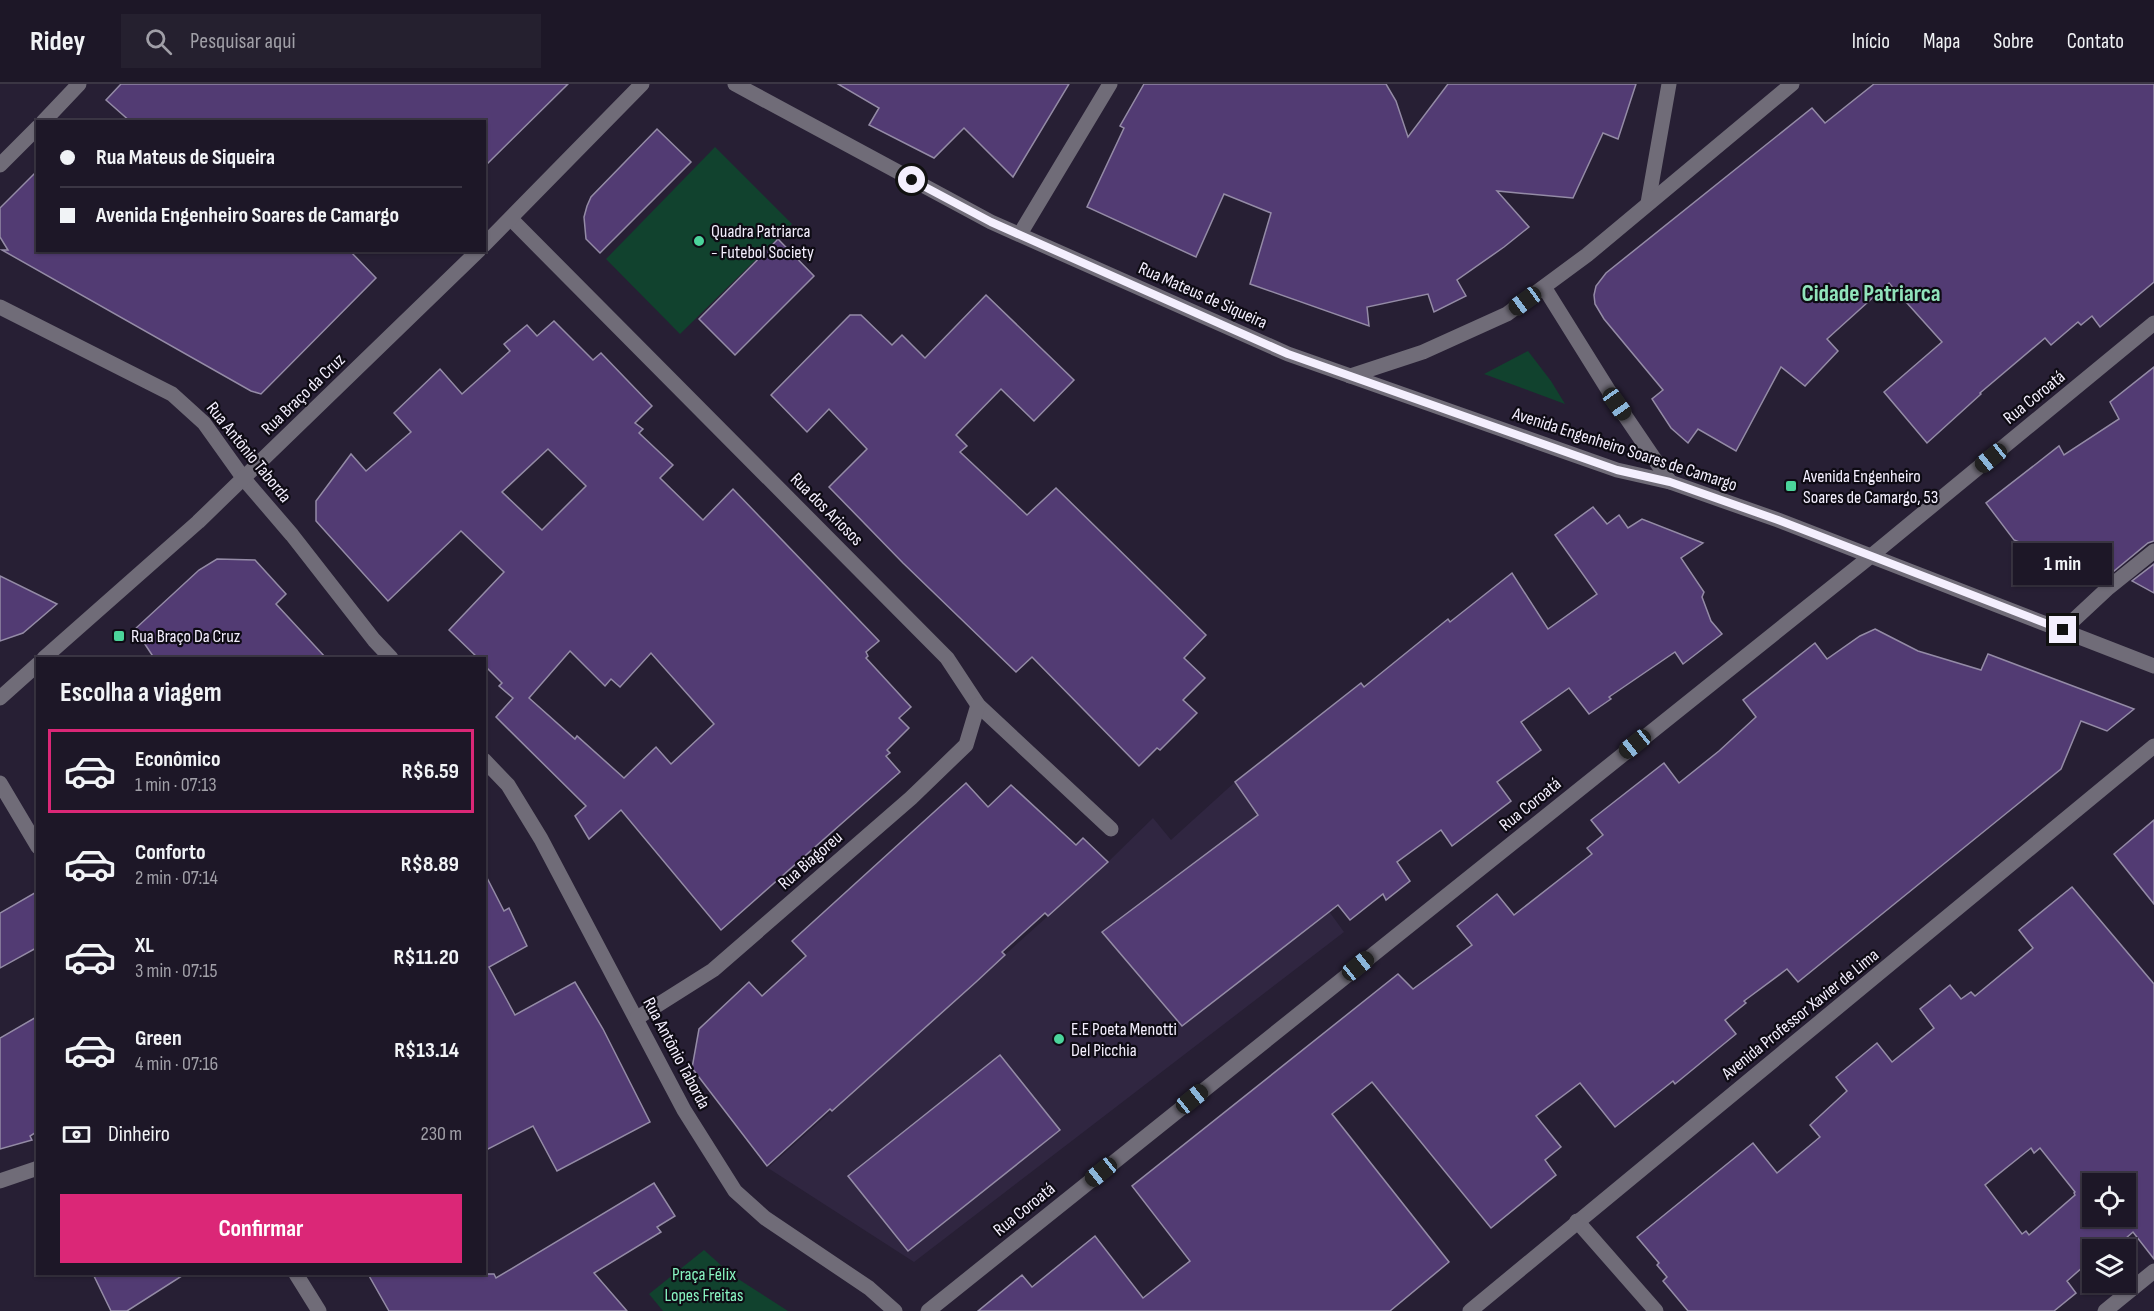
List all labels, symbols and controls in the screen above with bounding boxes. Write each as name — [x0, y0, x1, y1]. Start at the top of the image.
search box — [121, 14, 541, 68]
text: Ridey — [30, 25, 85, 58]
icon: search — [142, 25, 175, 58]
text: Pesquisar aqui — [190, 28, 296, 55]
text: Início — [1852, 29, 1890, 54]
text: Mapa — [1923, 29, 1960, 54]
text: Sobre — [1993, 29, 2034, 54]
text: Contato — [2067, 29, 2124, 54]
text: Rua Mateus de Siqueira — [96, 144, 275, 171]
route start — [898, 166, 925, 193]
text: Avenida Engenheiro Soares de Camargo — [96, 202, 399, 229]
place label: Quadra Patriarca - Futebol Society — [711, 221, 814, 263]
marker: Quadra Patriarca - Futebol Society — [692, 234, 706, 248]
street label: Rua Mateus de Siqueira — [1135, 258, 1271, 333]
district label: Cidade Patriarca — [1801, 279, 1941, 308]
car — [1505, 283, 1545, 319]
street label: Rua Braço da Cruz — [257, 349, 350, 439]
street label: Rua Coroatá — [1999, 366, 2069, 429]
car — [1599, 384, 1635, 424]
street label: Rua Antônio Taborda — [202, 398, 296, 507]
street label: Avenida Engenheiro Soares de Camargo — [1509, 403, 1740, 496]
car — [1971, 440, 2011, 476]
place label: Avenida Engenheiro Soares de Camargo, 53 — [1802, 466, 1938, 508]
street label: Rua dos Ariosos — [786, 469, 867, 550]
marker: Avenida Engenheiro Soares de Camargo, 53 — [1784, 479, 1798, 493]
callout: 1 min — [2014, 543, 2112, 585]
text: 1 min — [2044, 552, 2081, 576]
route end — [2049, 616, 2076, 643]
place label: Rua Braço Da Cruz — [131, 626, 241, 647]
marker: Rua Braço Da Cruz — [112, 629, 126, 643]
text: Escolha a viagem — [60, 677, 222, 709]
car — [1615, 726, 1655, 762]
icon: car — [63, 744, 117, 798]
text: Econômico — [135, 746, 221, 773]
text: R$6.59 — [402, 758, 459, 785]
text: 1 min · 07:13 — [135, 773, 217, 797]
street label: Rua Coroatá — [1495, 773, 1565, 836]
street label: Rua Biagoreu — [774, 827, 847, 894]
icon: car — [63, 837, 117, 891]
text: Conforto — [135, 839, 206, 866]
text: R$8.89 — [401, 851, 459, 878]
text: 2 min · 07:14 — [135, 866, 218, 890]
icon: car — [63, 930, 117, 984]
text: XL — [135, 932, 154, 959]
text: R$11.20 — [394, 944, 459, 971]
street label: Avenida Professor Xavier de Lima — [1717, 945, 1883, 1085]
car — [1338, 948, 1378, 984]
text: 3 min · 07:15 — [135, 959, 218, 983]
street label: Rua Antônio Taborda — [638, 994, 715, 1113]
place label: E.E Poeta Menotti Del Picchia — [1071, 1019, 1177, 1061]
icon: car — [63, 1023, 117, 1077]
text: Green — [135, 1025, 182, 1052]
marker: E.E Poeta Menotti Del Picchia — [1052, 1032, 1066, 1046]
text: R$13.14 — [394, 1037, 459, 1064]
text: 4 min · 07:16 — [135, 1052, 218, 1076]
car — [1172, 1081, 1212, 1117]
icon: cash — [60, 1118, 93, 1151]
text: Dinheiro — [108, 1121, 170, 1148]
text: 230 m — [420, 1122, 462, 1146]
car — [1081, 1154, 1121, 1190]
map controls — [2082, 1173, 2136, 1293]
button: locate — [2082, 1173, 2136, 1227]
street label: Rua Coroatá — [989, 1178, 1059, 1241]
button: Confirmar — [60, 1194, 462, 1263]
button: layers — [2082, 1239, 2136, 1293]
park label: Praça Félix Lopes Freitas — [664, 1264, 744, 1306]

